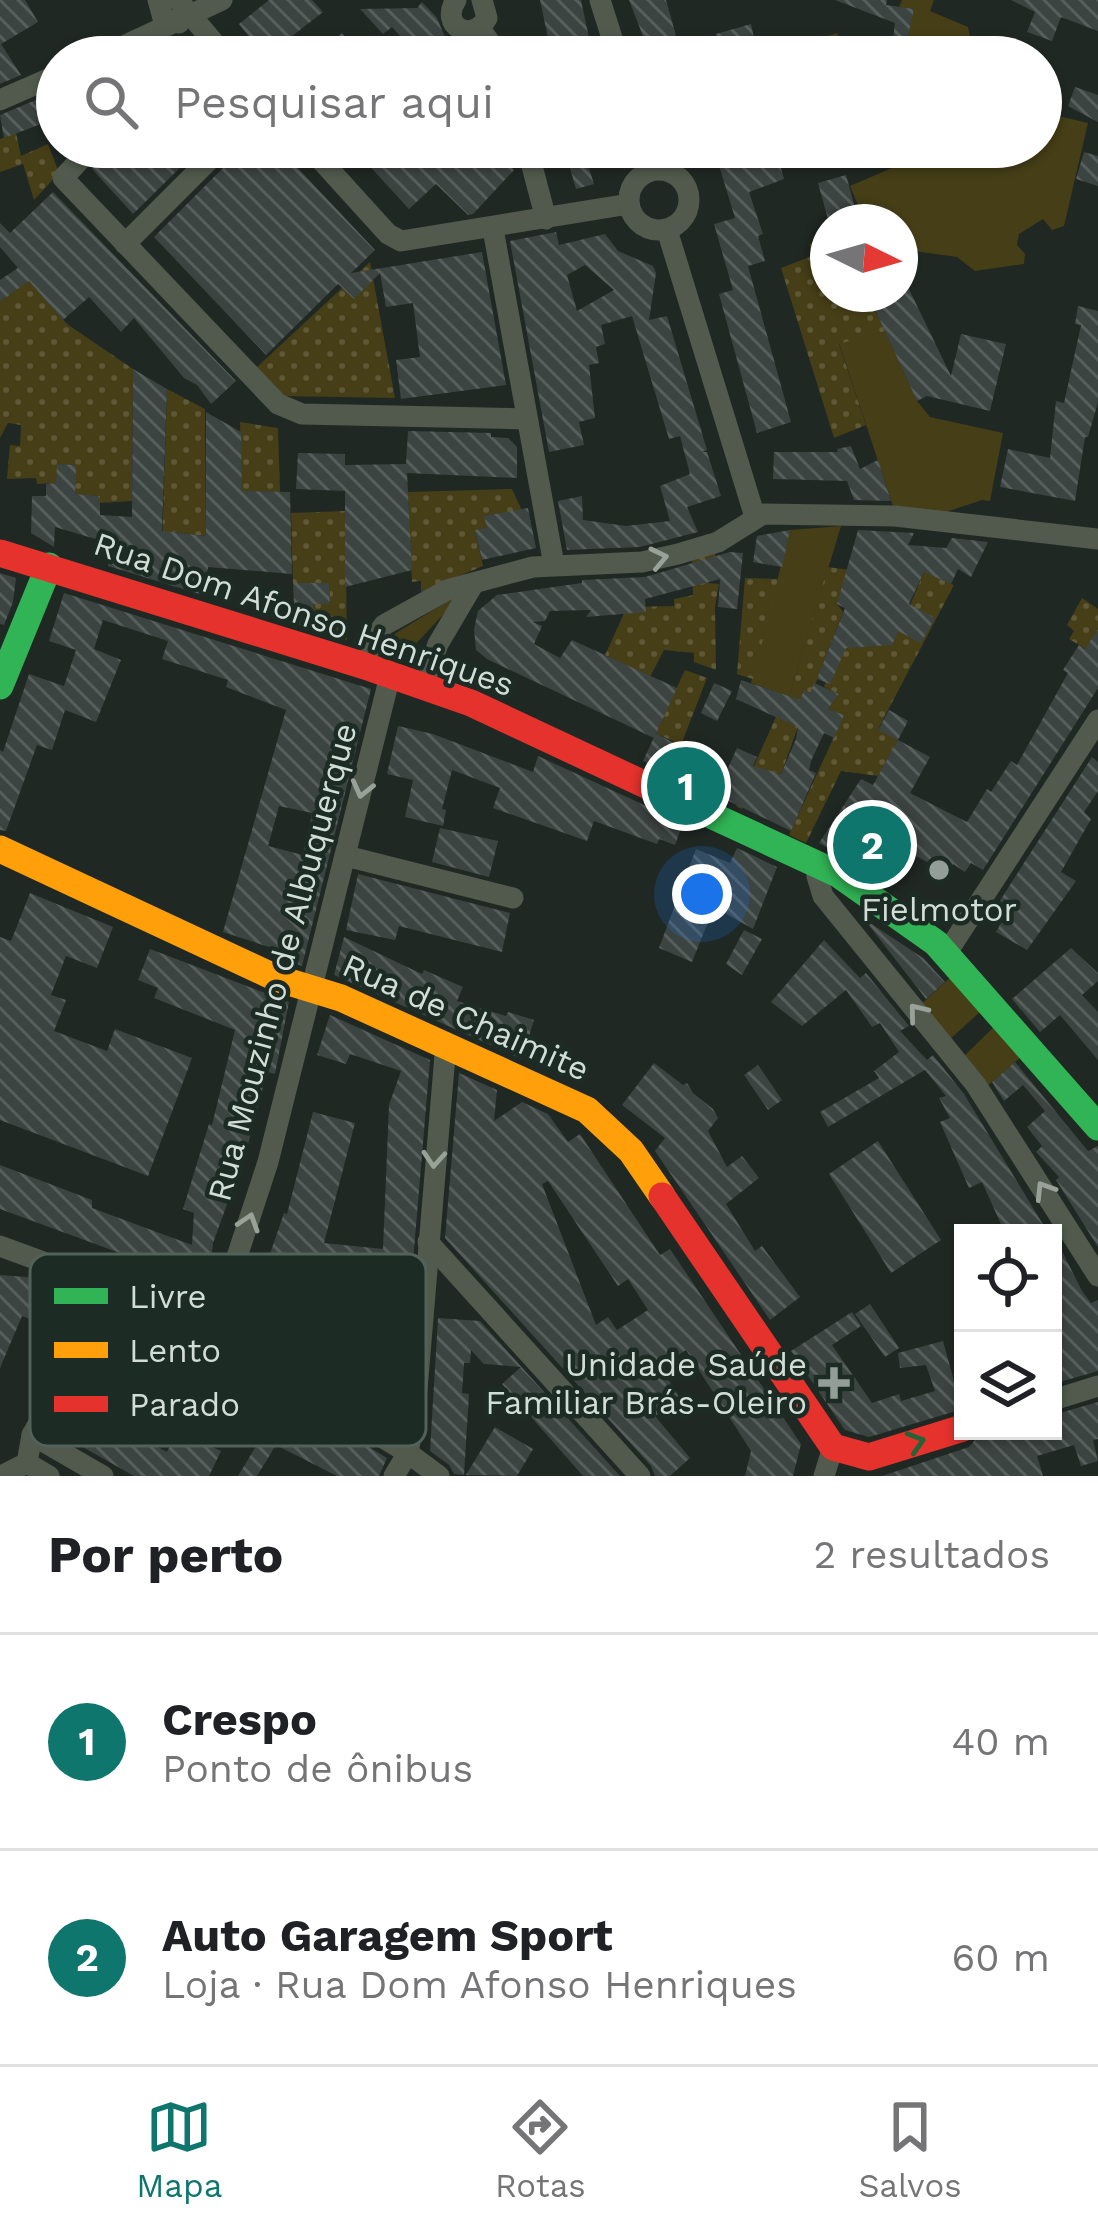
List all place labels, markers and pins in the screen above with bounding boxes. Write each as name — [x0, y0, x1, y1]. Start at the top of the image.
pin: 1 — [647, 741, 725, 831]
pin: 2 — [833, 800, 911, 890]
marker: Fielmotor — [926, 857, 952, 883]
place label: Fielmotor — [861, 890, 1017, 929]
place label: Unidade Saúde Familiar Brás-Oleiro — [485, 1345, 807, 1422]
marker: Unidade Saúde Familiar Brás-Oleiro — [818, 1367, 850, 1399]

